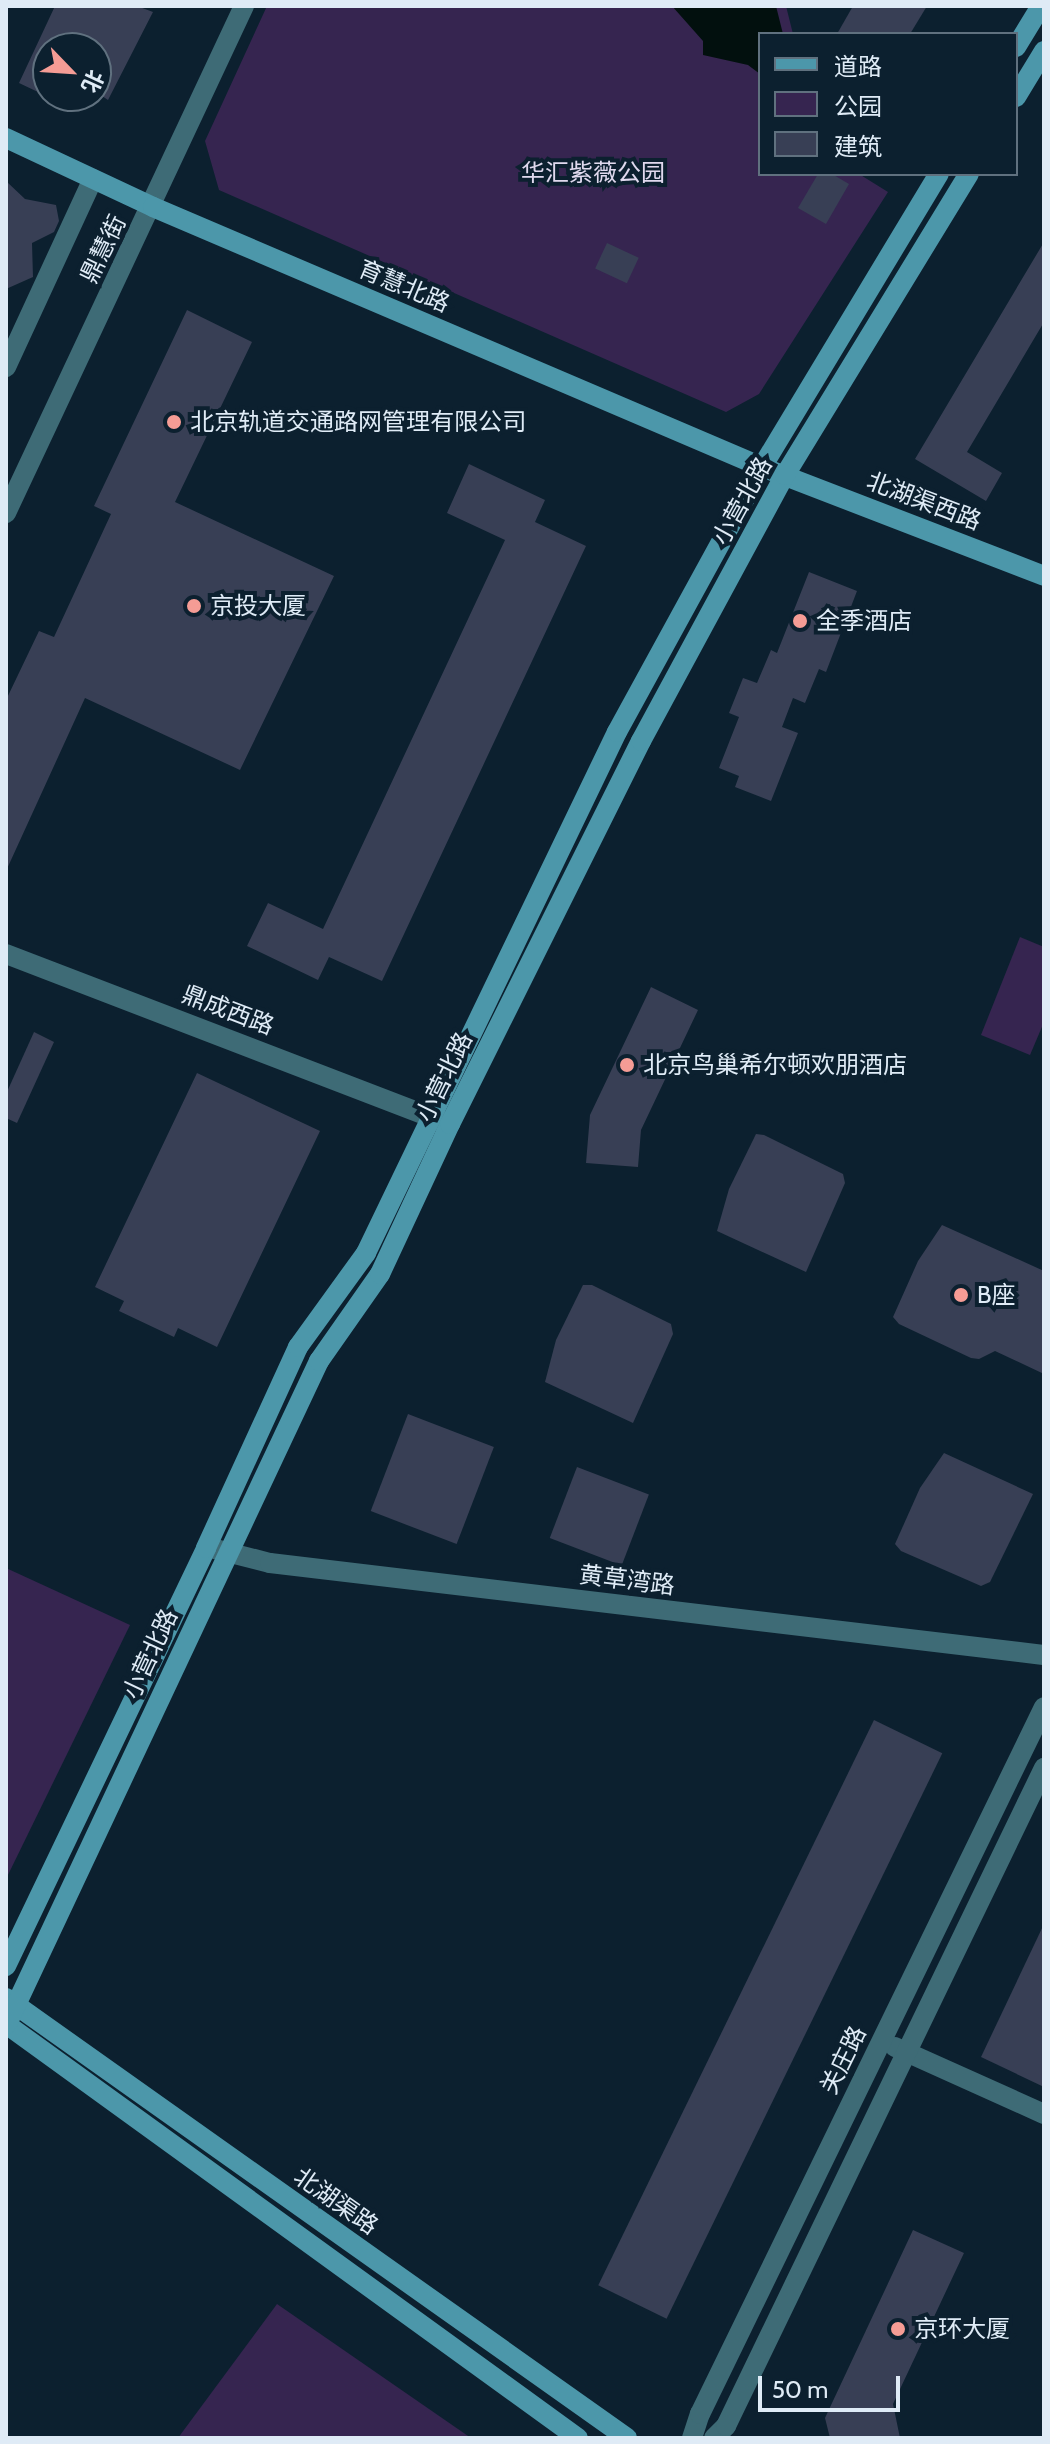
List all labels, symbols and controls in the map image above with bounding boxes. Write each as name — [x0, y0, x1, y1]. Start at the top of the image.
north arrow — [32, 32, 112, 112]
legend — [758, 32, 1018, 176]
text: 道路 — [834, 52, 882, 81]
text: 北 — [76, 66, 109, 97]
text: 公园 — [834, 92, 882, 121]
text: 建筑 — [834, 132, 882, 161]
park label: 华汇紫薇公园 — [521, 159, 665, 187]
street label: 鼎慧街 — [74, 210, 132, 288]
street label: 育慧北路 — [354, 254, 454, 318]
place label: 北京轨道交通路网管理有限公司 — [190, 408, 526, 436]
marker: 北京轨道交通路网管理有限公司 — [165, 413, 183, 431]
street label: 小营北路 — [706, 452, 778, 550]
street label: 北湖渠西路 — [863, 466, 985, 536]
place label: 京投大厦 — [210, 592, 306, 620]
marker: 京投大厦 — [185, 597, 203, 615]
place label: 全季酒店 — [816, 607, 912, 635]
marker: 全季酒店 — [791, 612, 809, 630]
street label: 鼎成西路 — [178, 979, 278, 1041]
street label: 小营北路 — [410, 1028, 478, 1126]
place label: 北京鸟巢希尔顿欢朋酒店 — [643, 1051, 907, 1079]
marker: 北京鸟巢希尔顿欢朋酒店 — [618, 1056, 636, 1074]
place label: B座 — [977, 1281, 1015, 1309]
marker: B座 — [952, 1286, 970, 1304]
street label: 黄草湾路 — [578, 1560, 676, 1600]
street label: 小营北路 — [117, 1604, 183, 1704]
street label: 关庄路 — [814, 2021, 872, 2099]
street label: 北湖渠路 — [288, 2162, 384, 2240]
place label: 京环大厦 — [914, 2315, 1010, 2343]
marker: 京环大厦 — [889, 2320, 907, 2338]
scale bar — [762, 2360, 904, 2410]
text: 50 m — [772, 2375, 828, 2404]

